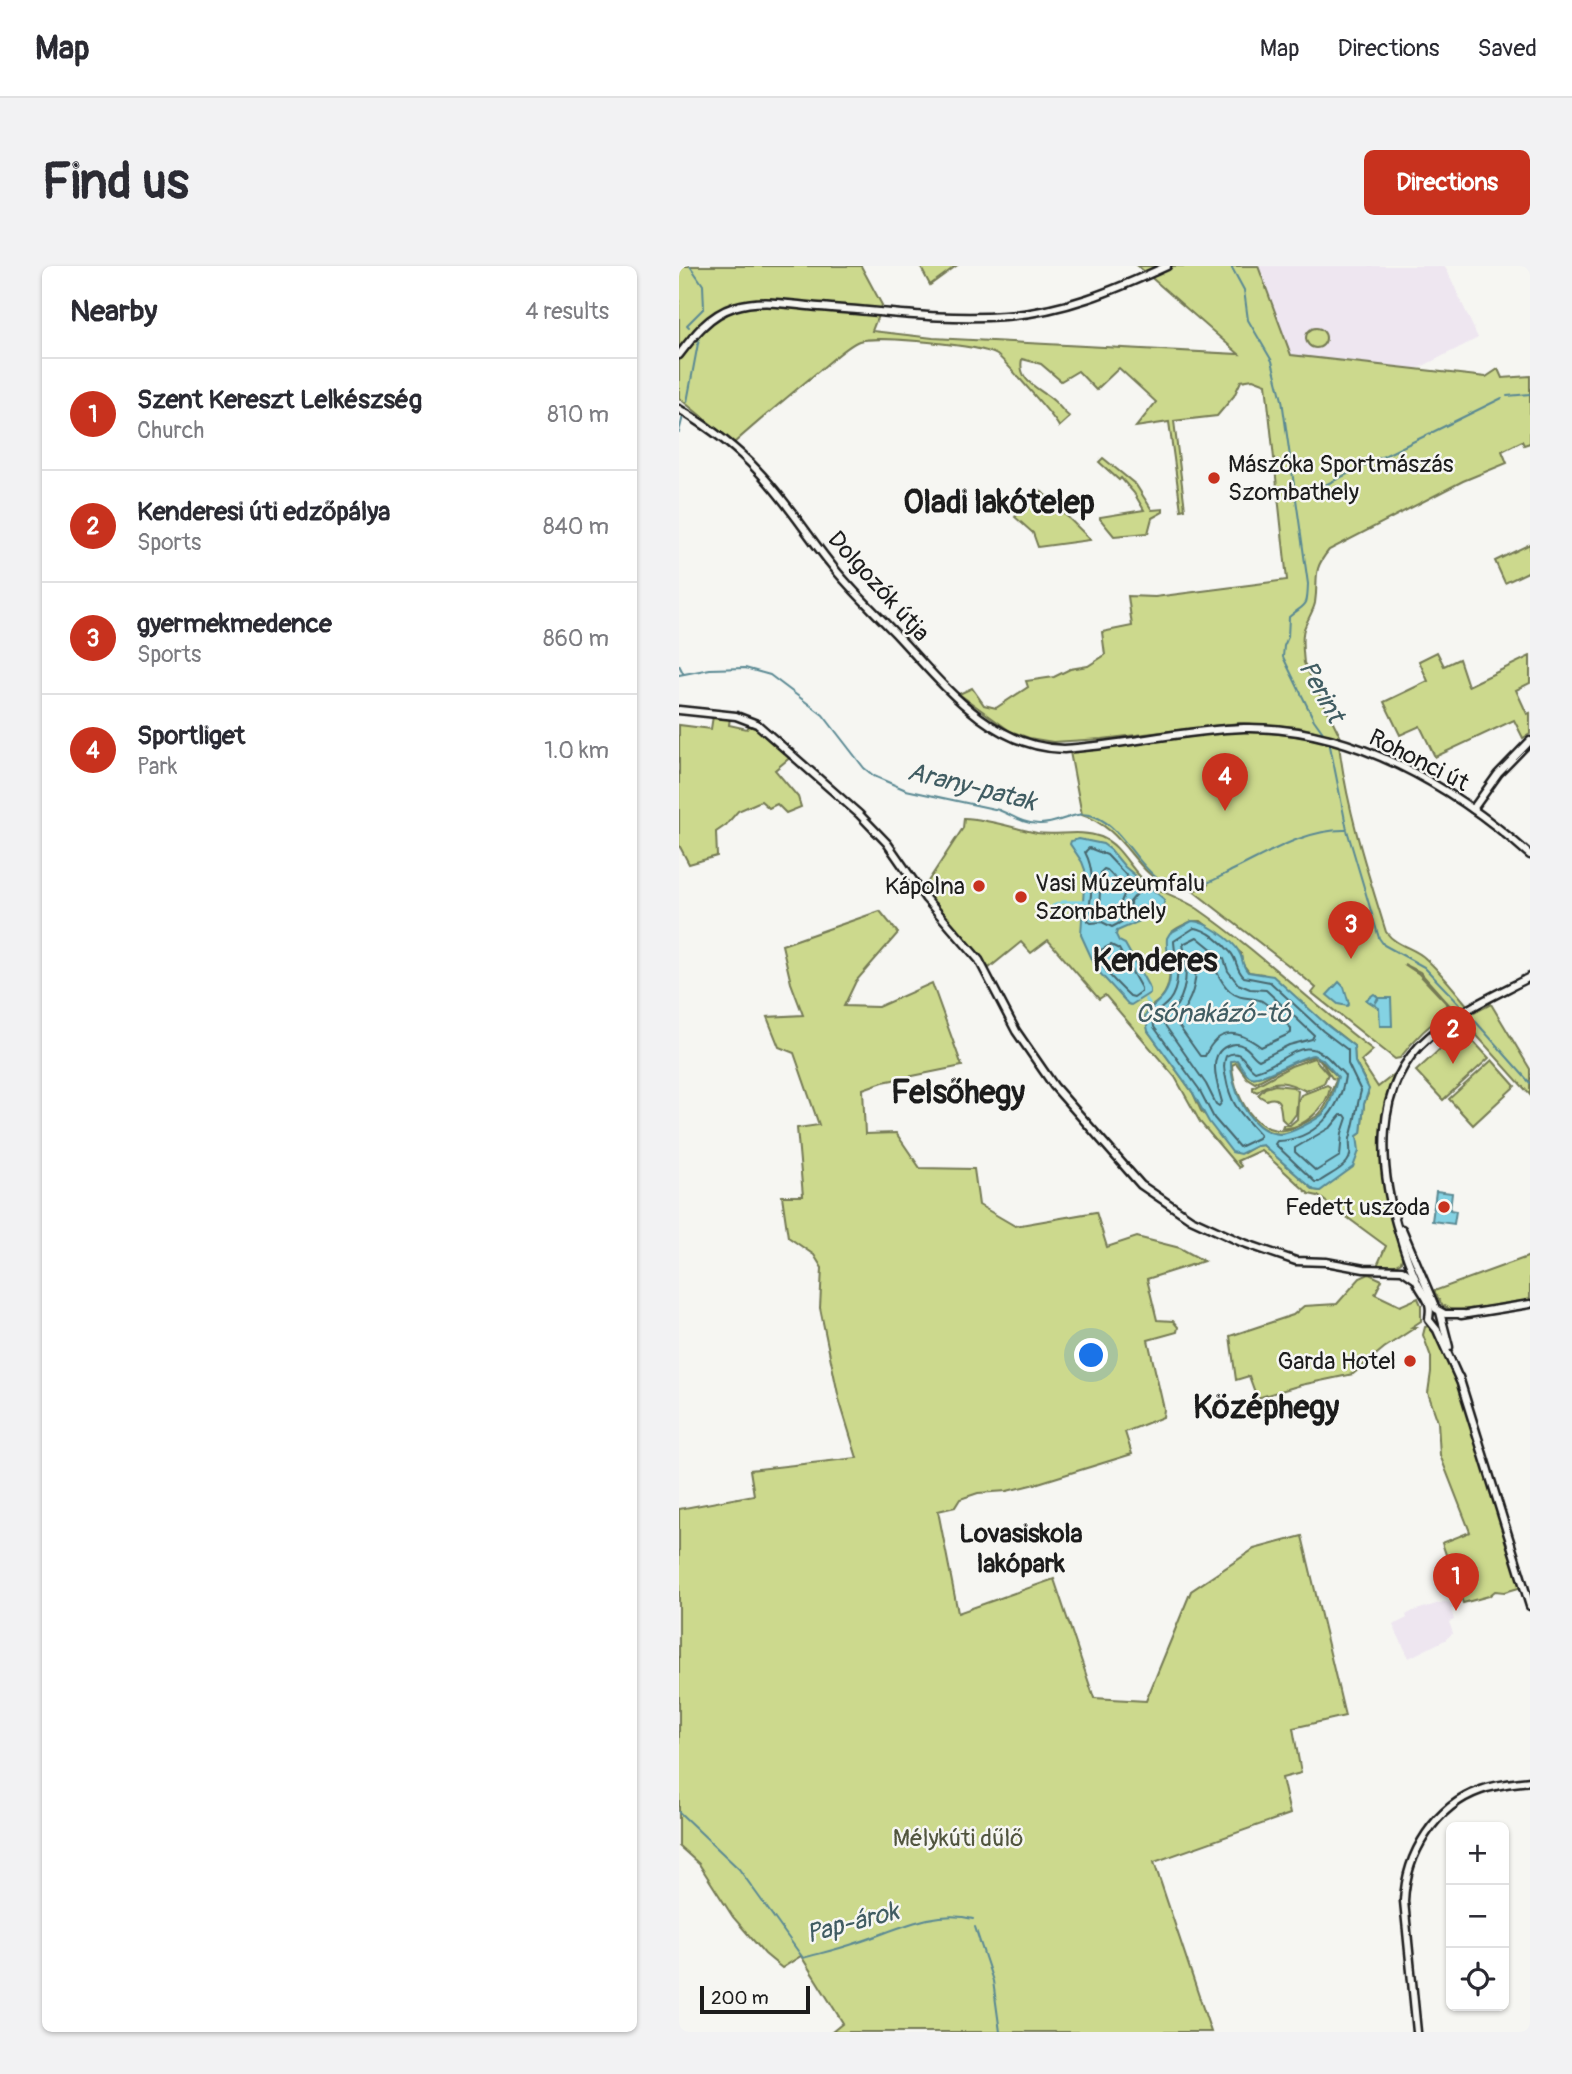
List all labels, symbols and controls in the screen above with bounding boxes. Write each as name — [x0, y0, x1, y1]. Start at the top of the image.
text: Map — [35, 28, 90, 69]
text: Map — [1260, 34, 1300, 63]
text: Directions — [1338, 34, 1439, 63]
text: Saved — [1477, 34, 1537, 63]
button: Directions — [1364, 150, 1530, 215]
text: Find us — [42, 152, 189, 213]
text: Nearby — [70, 293, 157, 330]
text: 4 results — [525, 297, 609, 326]
text: Szent Kereszt Lelkészség — [137, 384, 422, 416]
text: 1 — [89, 400, 98, 429]
text: 810 m — [547, 400, 609, 429]
text: Church — [137, 416, 204, 445]
place label: Mászóka Sportmászás Szombathely — [1228, 450, 1454, 507]
marker: Mászóka Sportmászás Szombathely — [1206, 470, 1222, 486]
district label: Oladi lakótelep — [903, 483, 1095, 523]
text: Kenderesi úti edzőpálya — [137, 496, 390, 528]
text: 2 — [87, 512, 99, 541]
text: 840 m — [543, 512, 609, 541]
street label: Dolgozók útja — [822, 525, 936, 647]
text: Sports — [137, 528, 201, 557]
text: gyermekmedence — [137, 608, 332, 640]
text: 3 — [87, 624, 99, 653]
text: 860 m — [543, 624, 609, 653]
text: Sports — [137, 640, 201, 669]
water label: Perint — [1291, 655, 1352, 730]
text: Sportliget — [137, 720, 245, 752]
street label: Rohonci út — [1364, 723, 1474, 798]
text: 4 — [86, 736, 100, 765]
text: 1.0 km — [544, 736, 609, 765]
text: Park — [137, 752, 177, 781]
pin: 4 — [1202, 753, 1248, 811]
water label: Arany-patak — [904, 756, 1041, 819]
place label: Vasi Múzeumfalu Szombathely — [1035, 869, 1205, 926]
place label: Kápolna — [885, 872, 965, 901]
marker: Kápolna — [971, 878, 987, 894]
marker: Vasi Múzeumfalu Szombathely — [1013, 889, 1029, 905]
pin: 3 — [1328, 901, 1374, 959]
district label: Kenderes — [1092, 941, 1218, 981]
water label: Csónakázó-tó — [1135, 998, 1292, 1030]
pin: 2 — [1430, 1006, 1476, 1064]
district label: Felsőhegy — [891, 1073, 1025, 1113]
place label: Fedett uszoda — [1285, 1193, 1430, 1222]
marker: Fedett uszoda — [1436, 1199, 1452, 1215]
your location — [1074, 1338, 1108, 1372]
place label: Garda Hotel — [1277, 1347, 1396, 1376]
marker: Garda Hotel — [1402, 1353, 1418, 1369]
district label: Középhegy — [1193, 1388, 1339, 1428]
district label: Lovasiskola lakópark — [959, 1518, 1083, 1580]
pin: 1 — [1433, 1553, 1479, 1611]
map controls — [1446, 1822, 1509, 2011]
button: + — [1446, 1822, 1509, 1885]
park label: Mélykúti dűlő — [893, 1824, 1023, 1853]
button: − — [1446, 1885, 1509, 1948]
water label: Pap-árok — [802, 1895, 904, 1951]
button: locate — [1446, 1948, 1509, 2011]
scale bar — [700, 1983, 810, 2015]
text: 200 m — [711, 1986, 769, 2010]

